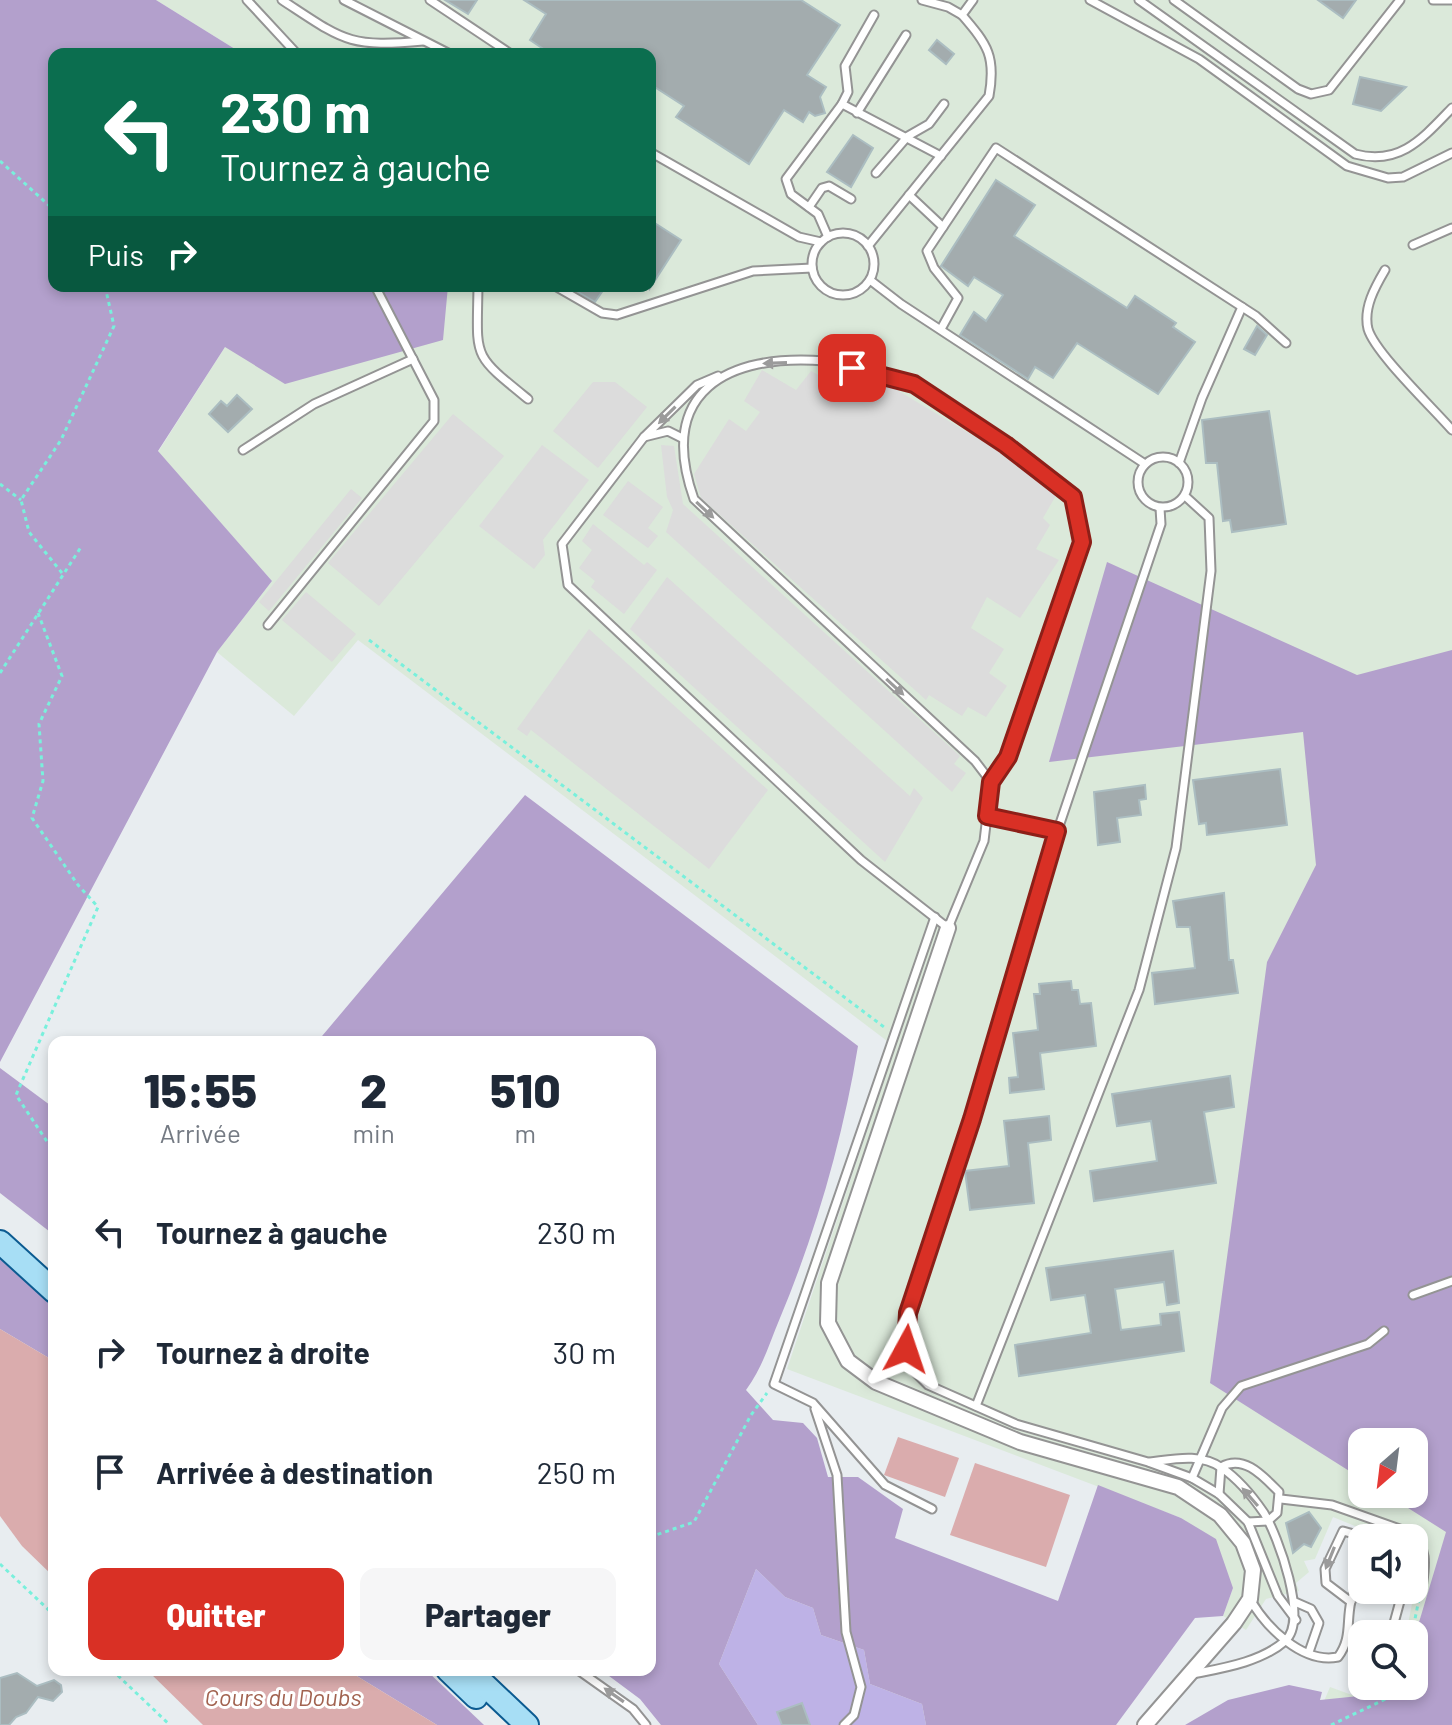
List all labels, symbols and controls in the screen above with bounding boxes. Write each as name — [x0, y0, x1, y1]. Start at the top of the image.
text: 230 m — [220, 77, 371, 144]
icon: left — [88, 80, 192, 184]
text: Tournez à gauche — [220, 145, 491, 188]
icon: right — [160, 232, 204, 276]
text: Puis — [88, 236, 144, 272]
pin — [818, 334, 886, 402]
icon: arrive — [830, 346, 874, 390]
one-way arrow — [762, 356, 787, 369]
one-way arrow — [658, 405, 677, 423]
one-way arrow — [695, 500, 714, 518]
one-way arrow — [885, 677, 904, 696]
text: 15:55 — [143, 1060, 257, 1118]
text: 2 — [360, 1060, 387, 1118]
text: 510 — [490, 1060, 561, 1118]
text: Arrivée — [160, 1117, 241, 1148]
text: min — [353, 1117, 395, 1148]
text: m — [515, 1117, 536, 1148]
icon: left — [88, 1210, 132, 1254]
text: Tournez à gauche — [156, 1214, 388, 1250]
text: 230 m — [537, 1214, 616, 1250]
position arrow — [864, 1307, 948, 1391]
icon: right — [88, 1330, 132, 1374]
text: Tournez à droite — [156, 1334, 370, 1370]
text: 30 m — [553, 1334, 616, 1370]
north arrow — [1348, 1428, 1428, 1508]
map controls — [1348, 1428, 1428, 1700]
icon: arrive — [88, 1450, 132, 1494]
text: Arrivée à destination — [156, 1454, 433, 1490]
text: 250 m — [537, 1454, 616, 1490]
one-way arrow — [1242, 1487, 1259, 1507]
button: sound — [1348, 1524, 1428, 1604]
one-way arrow — [1323, 1547, 1336, 1570]
button: Quitter — [88, 1568, 344, 1660]
button: Partager — [360, 1568, 616, 1660]
button: search — [1348, 1620, 1428, 1700]
water label: Cours du Doubs — [205, 1682, 361, 1711]
one-way arrow — [604, 1688, 624, 1704]

